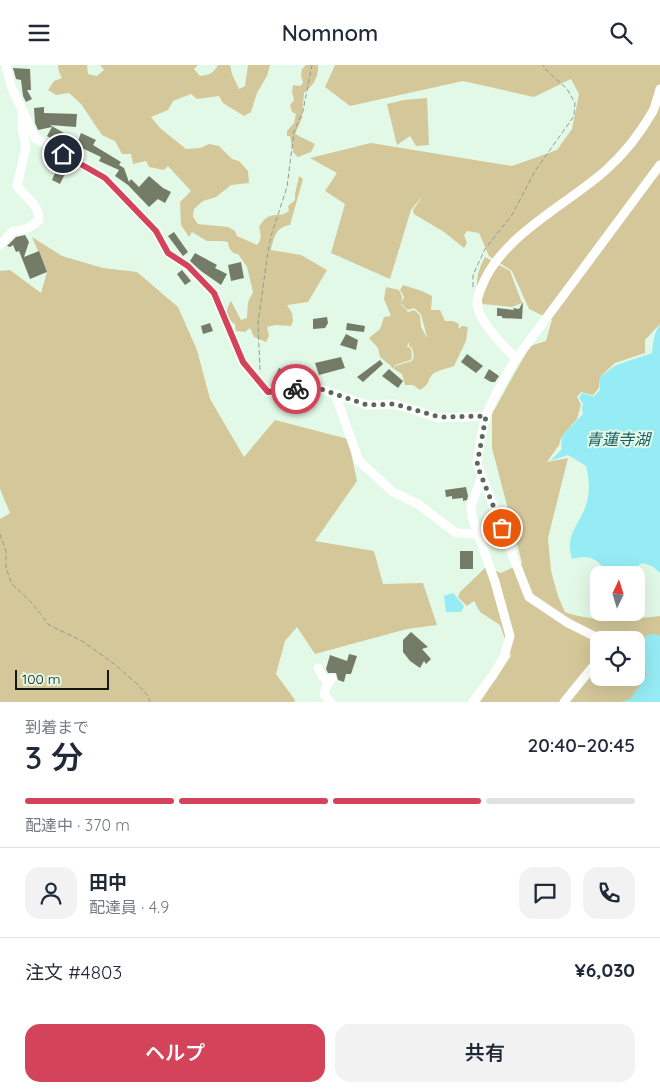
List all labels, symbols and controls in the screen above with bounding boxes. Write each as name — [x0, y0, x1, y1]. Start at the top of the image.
icon: menu — [25, 19, 53, 47]
text: Nomnom — [282, 19, 378, 47]
icon: search — [607, 19, 635, 47]
pin — [42, 133, 84, 175]
icon: home — [49, 140, 77, 168]
courier — [271, 364, 321, 414]
icon: bike — [282, 375, 310, 403]
water label: 青蓮寺湖 — [586, 429, 653, 449]
pin — [481, 507, 523, 549]
icon: bag — [488, 514, 516, 542]
north arrow — [590, 566, 645, 621]
map controls — [590, 566, 645, 686]
button: locate — [590, 631, 645, 686]
scale bar — [15, 667, 109, 690]
text: 100 m — [22, 670, 60, 688]
text: 到着まで — [25, 717, 89, 737]
text: 20:40–20:45 — [527, 733, 635, 757]
text: 3 分 — [25, 737, 83, 777]
text: 配達中 · 370 m — [25, 815, 130, 835]
button: person — [25, 867, 77, 919]
button: chat — [519, 867, 571, 919]
button: phone — [583, 867, 635, 919]
text: 田中 — [89, 870, 127, 894]
text: 配達員 · 4.9 — [89, 897, 169, 917]
text: ¥6,030 — [574, 958, 635, 982]
text: 注文 #4803 — [25, 960, 122, 984]
button: ヘルプ — [25, 1024, 325, 1082]
button: 共有 — [335, 1024, 635, 1082]

